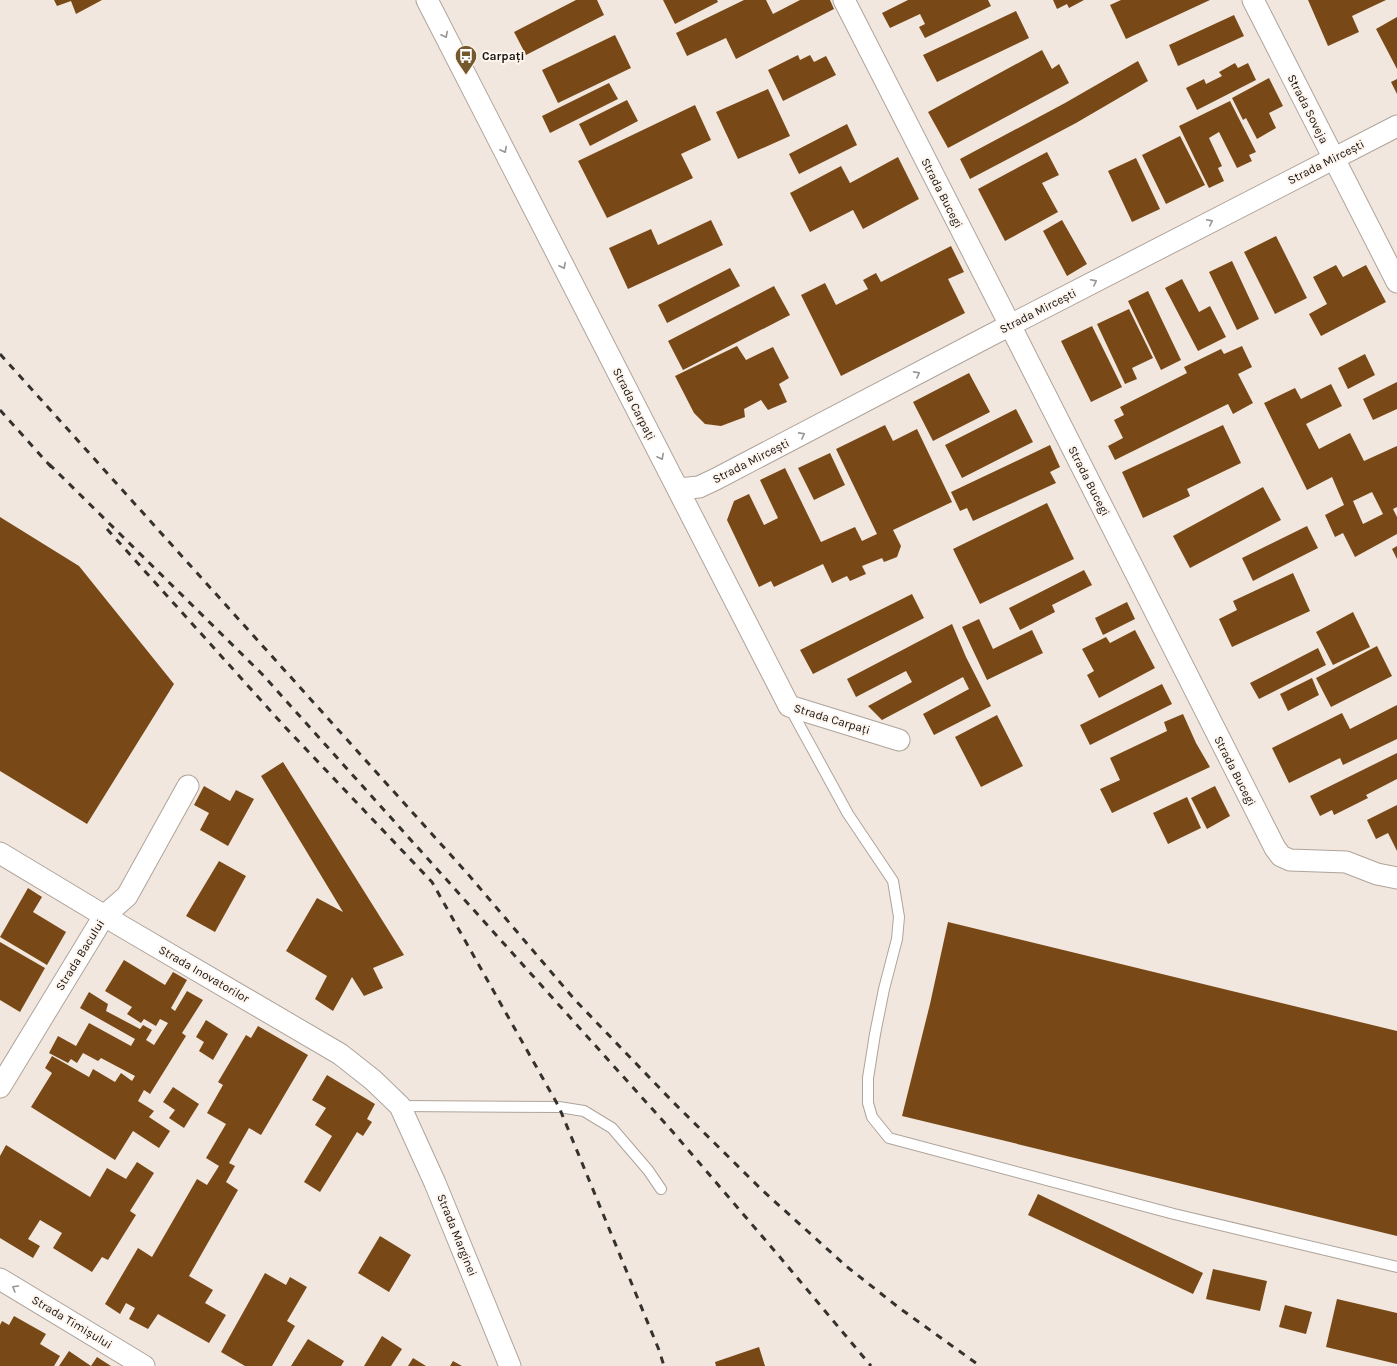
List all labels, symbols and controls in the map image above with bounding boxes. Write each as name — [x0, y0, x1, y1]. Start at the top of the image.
one-way arrow — [440, 30, 448, 38]
bus stop icon: Carpați — [453, 43, 479, 76]
place label: Carpați — [482, 49, 524, 63]
street label: Strada Soveja — [1285, 72, 1331, 146]
street label: Strada Mircești — [1285, 137, 1367, 187]
one-way arrow — [499, 146, 507, 154]
street label: Strada Bucegi — [918, 156, 966, 230]
one-way arrow — [1205, 219, 1213, 227]
one-way arrow — [559, 262, 566, 269]
one-way arrow — [1090, 279, 1097, 287]
street label: Strada Mircești — [997, 286, 1079, 336]
street label: Strada Carpați — [610, 365, 658, 443]
one-way arrow — [913, 372, 920, 379]
one-way arrow — [797, 432, 805, 439]
street label: Strada Mircești — [710, 436, 792, 486]
street label: Strada Bucegi — [1065, 444, 1113, 518]
one-way arrow — [656, 452, 664, 460]
street label: Strada Carpați — [792, 701, 872, 737]
street label: Strada Bucegi — [1211, 734, 1259, 808]
street label: Strada Bacului — [53, 917, 107, 993]
street label: Strada Inovatorilor — [156, 942, 252, 1006]
street label: Strada Marginei — [434, 1192, 480, 1278]
one-way arrow — [12, 1285, 19, 1292]
street label: Strada Timișului — [29, 1292, 115, 1352]

